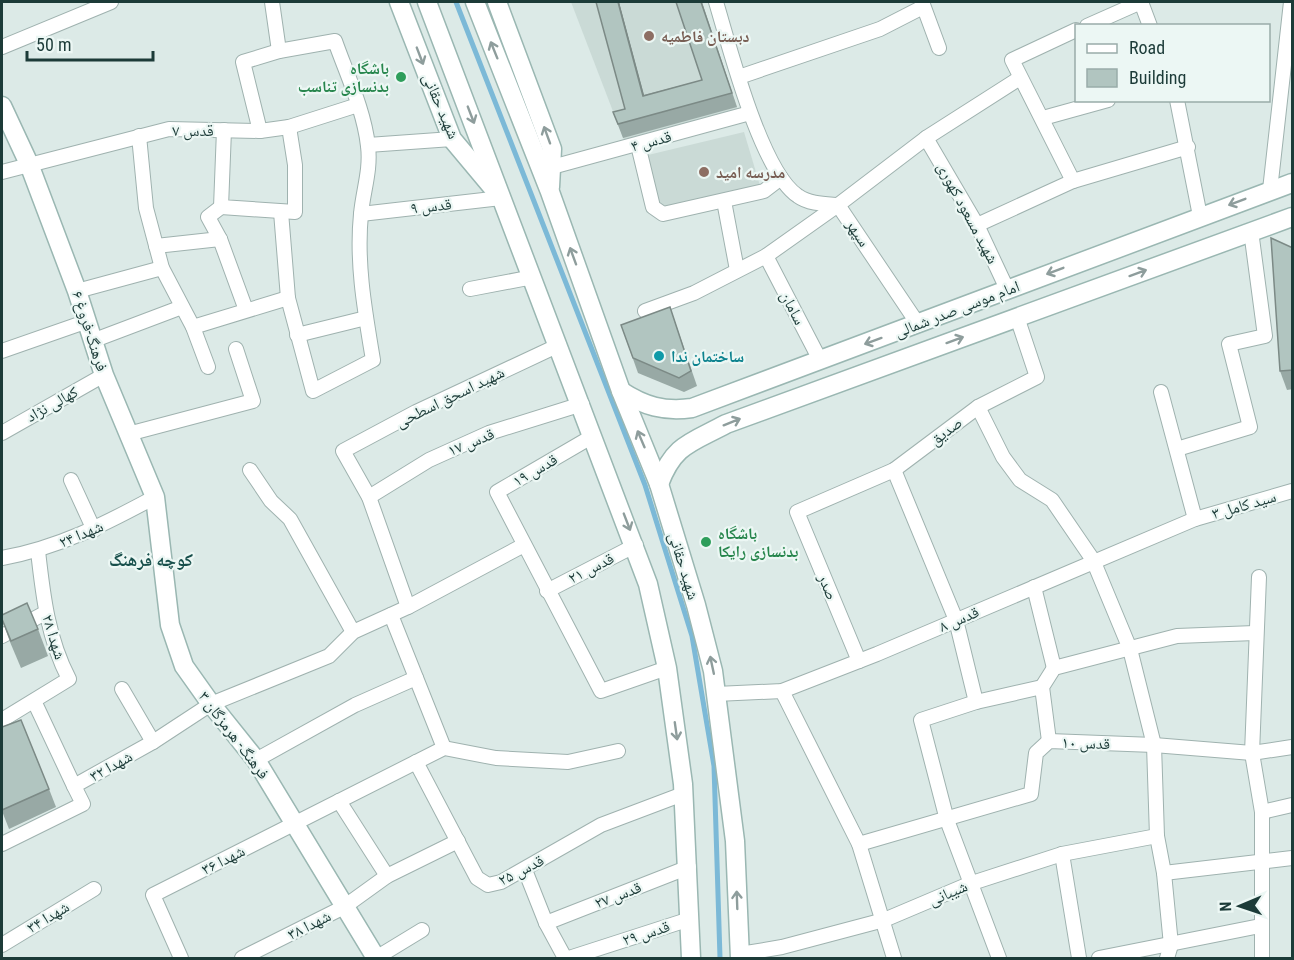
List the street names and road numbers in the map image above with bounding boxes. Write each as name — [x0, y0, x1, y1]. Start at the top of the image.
street label: شهید حقانی — [418, 70, 463, 142]
street label: قدس ۷ — [172, 121, 214, 141]
street label: قدس ۴ — [629, 126, 674, 156]
street label: شهید مسعود کهوری — [932, 159, 1003, 267]
street label: قدس ۹ — [409, 194, 453, 219]
street label: سپهر — [841, 215, 874, 250]
street label: امام موسی صدر شمالی — [892, 276, 1022, 342]
street label: فرهنگ-فروغ ۶ — [67, 288, 112, 374]
street label: سامان — [776, 288, 809, 328]
street label: شهید اسحق اسطحی — [393, 362, 508, 432]
street label: کهالی نژاد — [23, 382, 82, 427]
street label: صدیق — [926, 413, 967, 450]
street label: قدس ۱۷ — [445, 424, 497, 461]
street label: قدس ۱۹ — [509, 450, 561, 491]
street label: سید کامل ۳ — [1210, 487, 1279, 524]
street label: شهدا ۲۴ — [56, 516, 106, 552]
street label: شهید حقانی — [664, 530, 703, 602]
street label: قدس ۲۱ — [565, 549, 617, 588]
street label: صدر — [814, 570, 842, 603]
street label: قدس ۸ — [936, 602, 982, 637]
street label: شهدا ۲۸ — [38, 612, 70, 662]
street label: فرهنگ- هرمزگان ۳ — [194, 687, 273, 783]
street label: قدس ۱۰ — [1061, 733, 1111, 754]
street label: شهدا ۳۲ — [86, 747, 136, 785]
street label: شهدا ۳۶ — [198, 841, 248, 879]
street label: قدس ۲۵ — [495, 851, 547, 890]
street label: شیبانی — [926, 876, 971, 911]
street label: قدس ۲۷ — [592, 877, 644, 914]
street label: شهدا ۳۴ — [23, 897, 73, 937]
street label: شهدا ۳۸ — [284, 906, 334, 944]
street label: قدس ۲۹ — [620, 916, 672, 950]

